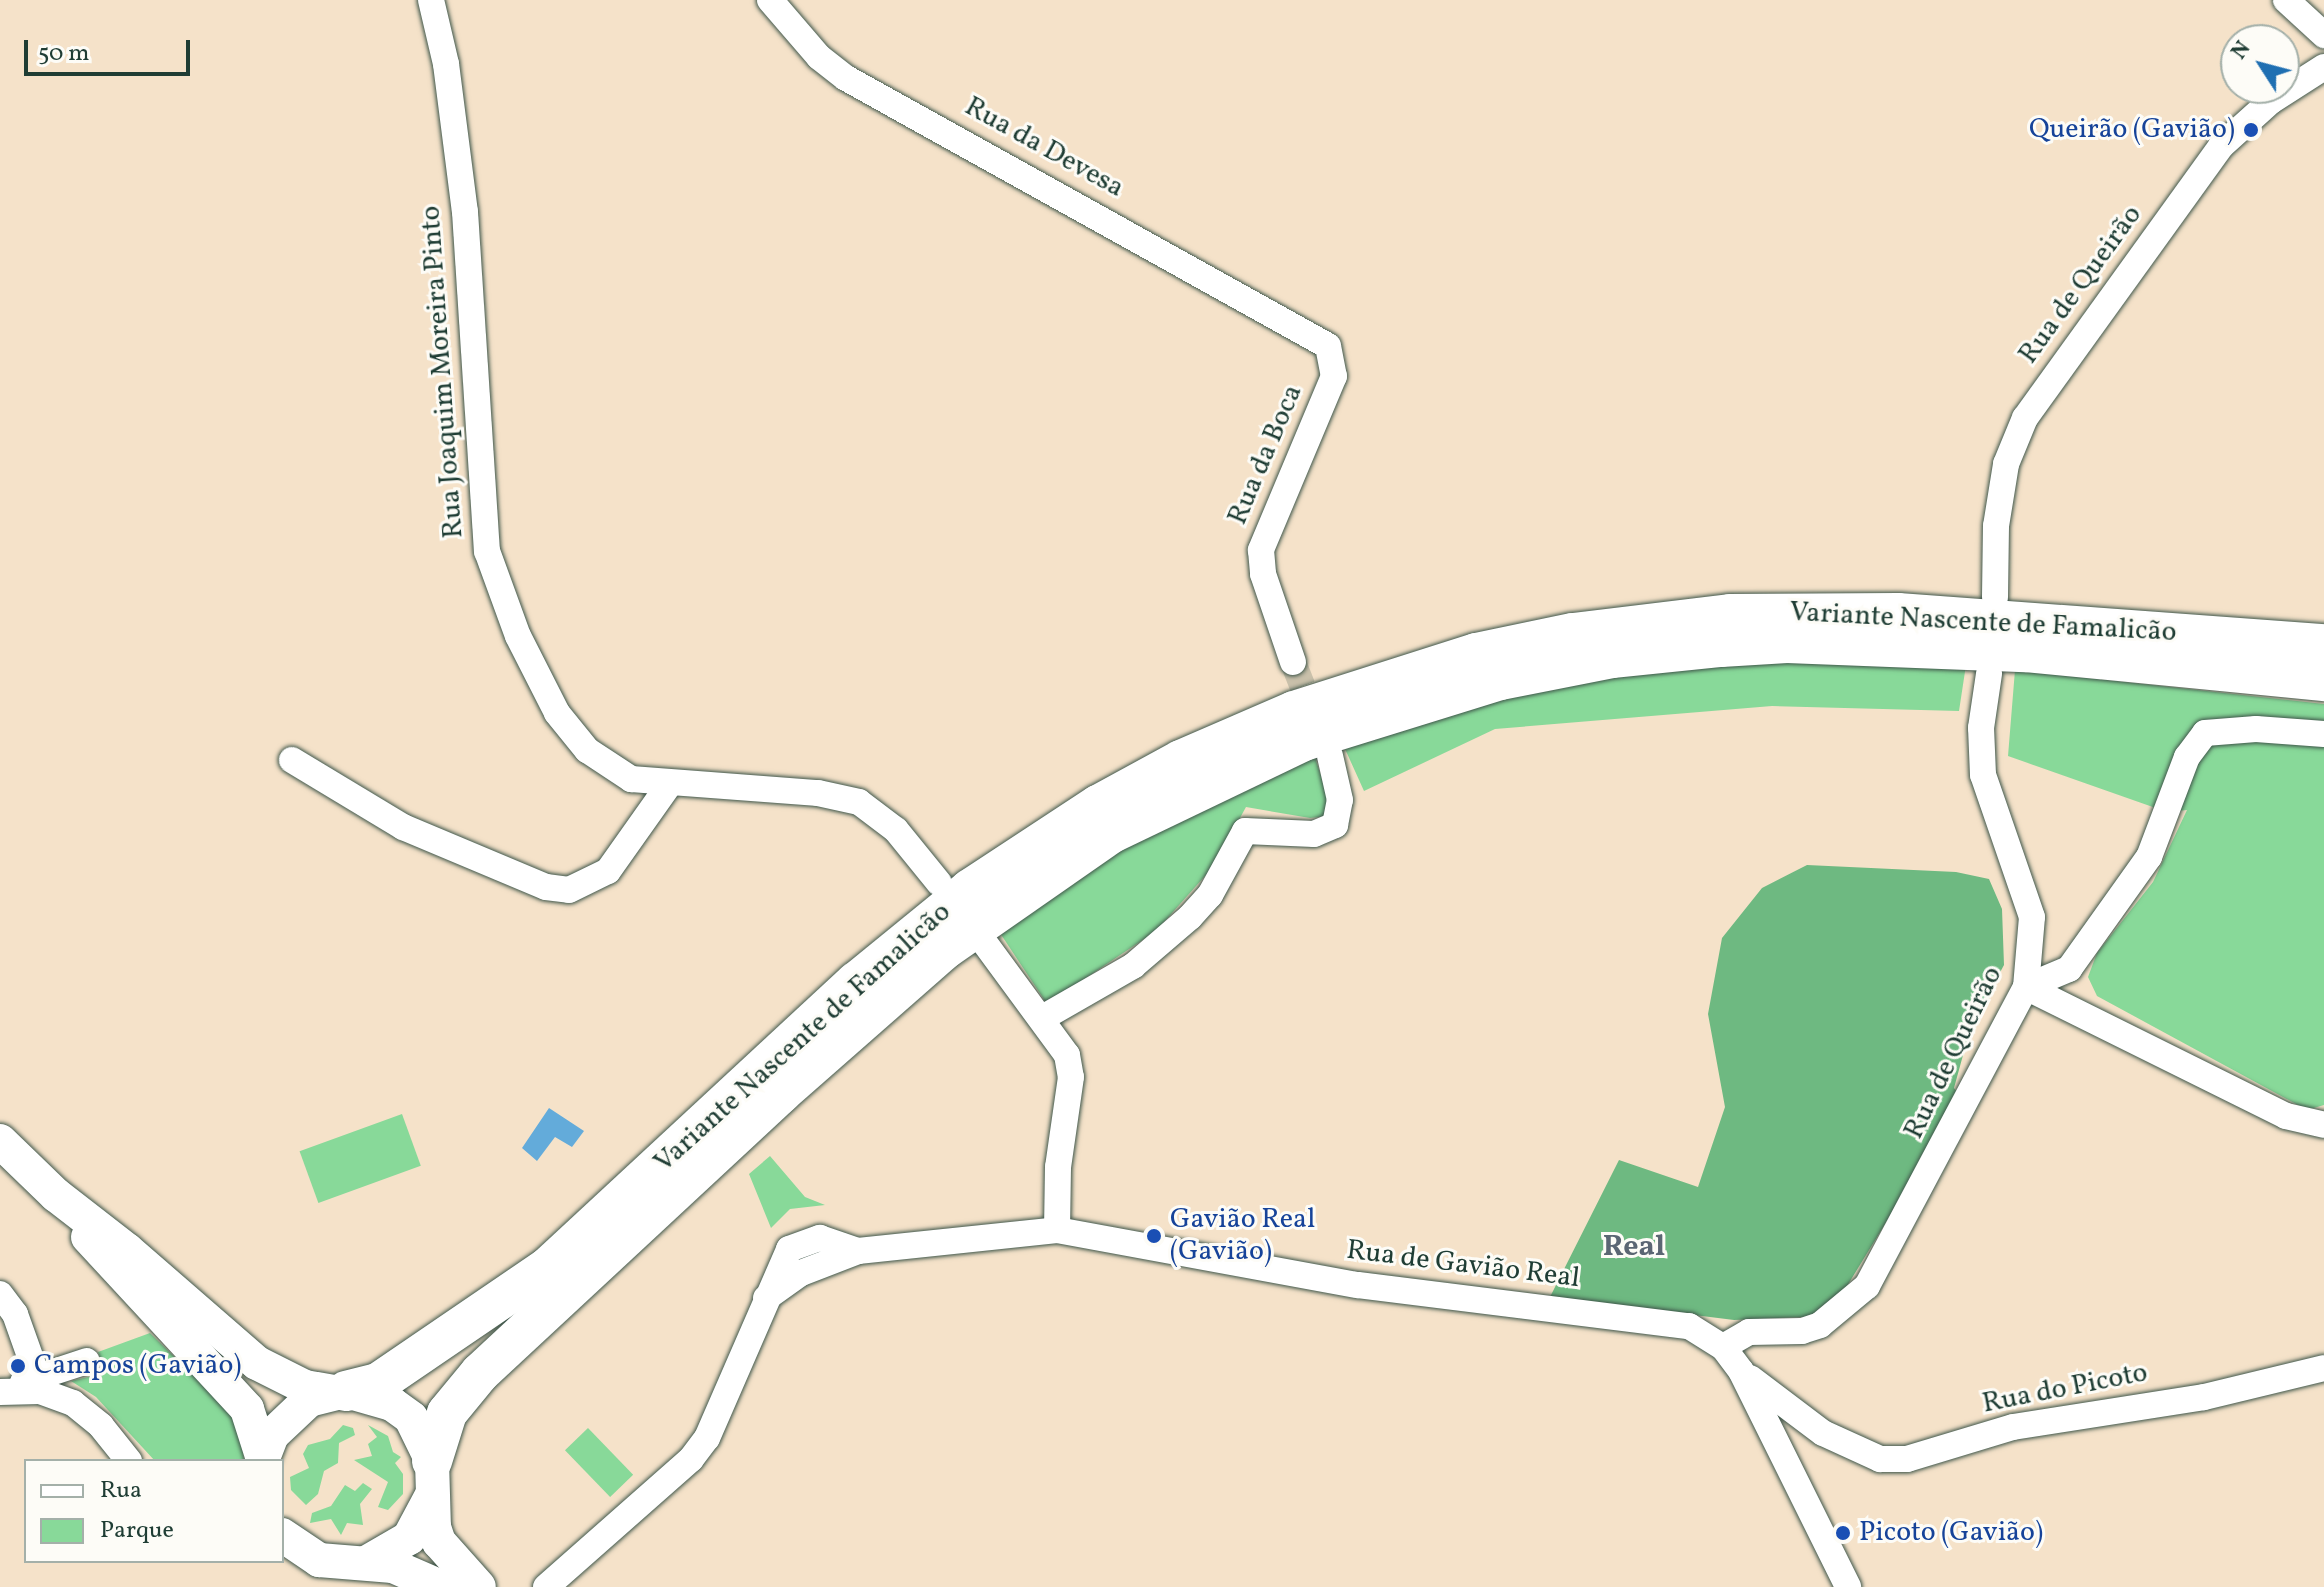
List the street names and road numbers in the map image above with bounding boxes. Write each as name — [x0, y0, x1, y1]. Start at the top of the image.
street label: Rua da Devesa — [958, 90, 1130, 206]
street label: Rua de Queirão — [2012, 199, 2150, 371]
street label: Rua Joaquim Moreira Pinto — [415, 205, 471, 539]
street label: Rua da Boca — [1221, 380, 1311, 530]
street label: Variante Nascente de Famalicão — [1789, 596, 2177, 650]
street label: Variante Nascente de Famalicão — [648, 896, 958, 1180]
street label: Rua de Queirão — [1898, 961, 2010, 1145]
street label: Rua de Gavião Real — [1345, 1234, 1581, 1296]
street label: Rua do Picoto — [1980, 1357, 2150, 1421]

